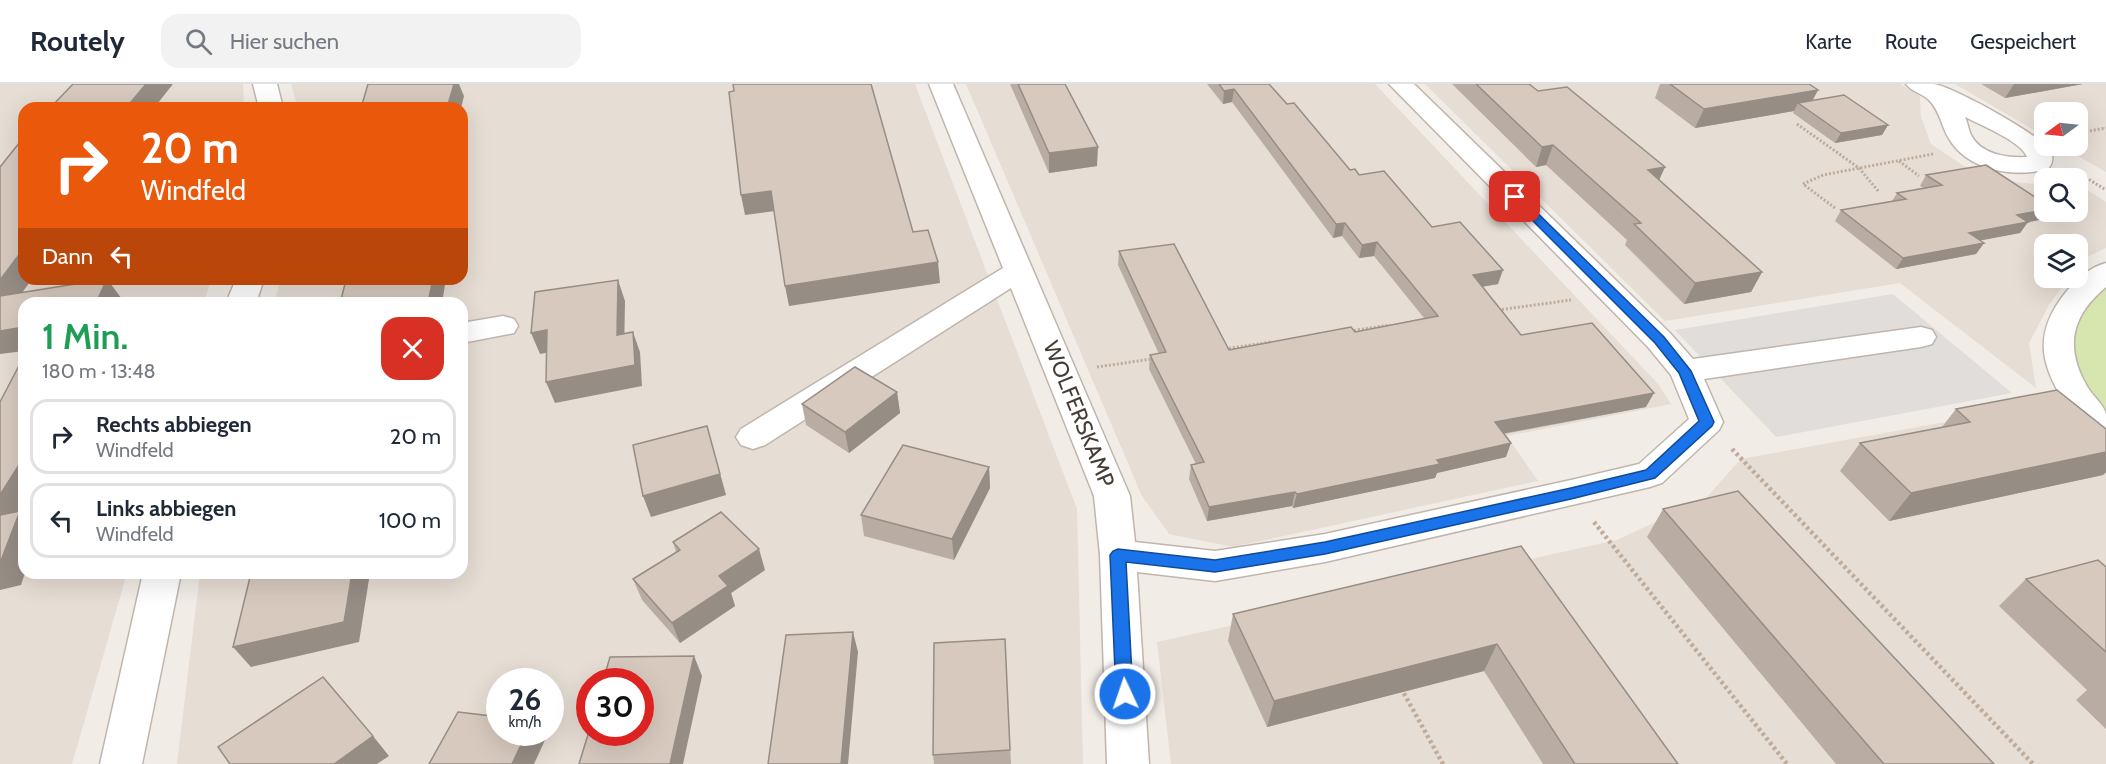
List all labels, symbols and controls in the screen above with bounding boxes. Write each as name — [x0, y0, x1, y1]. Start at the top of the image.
search box — [161, 14, 581, 68]
text: Routely — [30, 24, 125, 58]
icon: search — [182, 25, 215, 58]
text: Hier suchen — [230, 28, 339, 55]
text: Karte — [1805, 29, 1852, 54]
text: Route — [1885, 29, 1937, 54]
text: Gespeichert — [1970, 29, 2076, 54]
north arrow — [2034, 102, 2088, 156]
map controls — [2034, 102, 2088, 288]
text: 20 m — [141, 122, 239, 174]
icon: right — [42, 126, 120, 204]
button: search — [2034, 168, 2088, 222]
pin — [1489, 171, 1540, 222]
text: Windfeld — [141, 174, 246, 207]
icon: arrive — [1498, 180, 1531, 213]
button: layers — [2034, 234, 2088, 288]
icon: left — [105, 240, 138, 273]
text: Dann — [42, 243, 93, 270]
text: 1 Min. — [42, 314, 128, 358]
button: close — [381, 317, 444, 380]
street label: WOLFERSKAMP — [1037, 337, 1121, 491]
text: 180 m · 13:48 — [42, 359, 156, 383]
text: Rechts abbiegen — [96, 411, 252, 438]
icon: right — [45, 420, 78, 453]
text: 20 m — [390, 423, 441, 450]
text: Windfeld — [96, 438, 174, 462]
text: Links abbiegen — [96, 495, 236, 522]
icon: left — [45, 504, 78, 537]
text: 100 m — [379, 507, 441, 534]
text: Windfeld — [96, 522, 174, 546]
position arrow — [1093, 662, 1157, 726]
speed limit sign: 30 — [576, 668, 654, 746]
text: 26 — [509, 681, 541, 718]
text: km/h — [509, 713, 541, 731]

